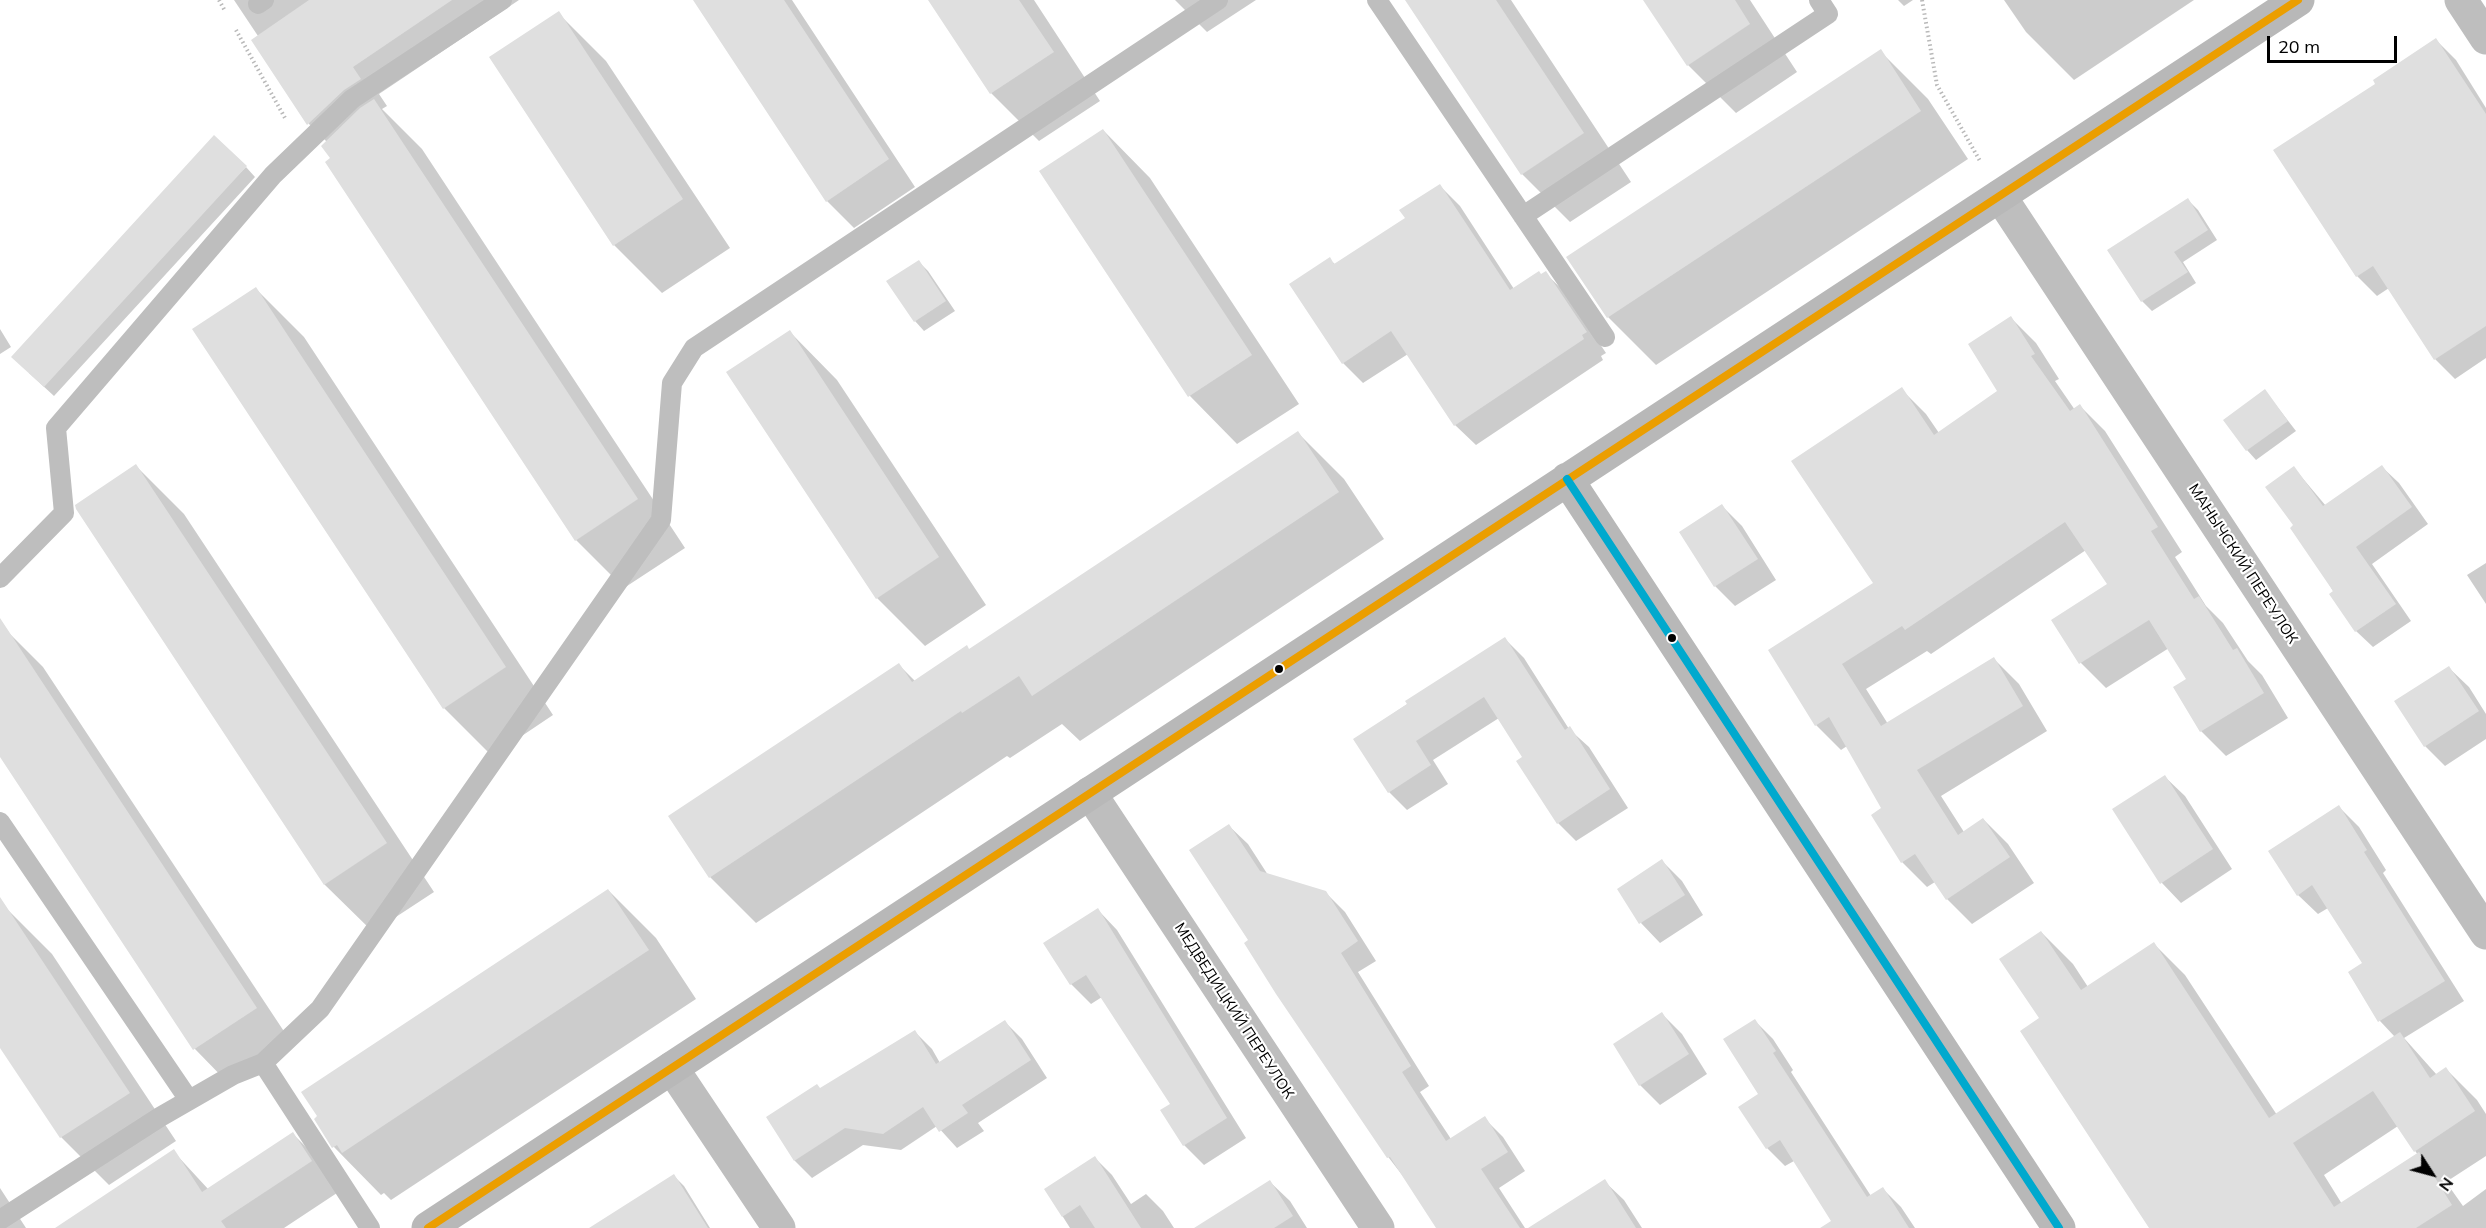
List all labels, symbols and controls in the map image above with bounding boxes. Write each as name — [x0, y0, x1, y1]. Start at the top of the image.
scale bar — [2270, 24, 2400, 62]
text: 20 m — [2278, 35, 2320, 58]
street label: МАНЫЧСКИЙ ПЕРЕУЛОК — [2185, 481, 2301, 647]
unlabelled marker — [1666, 632, 1678, 644]
unlabelled marker — [1273, 663, 1285, 675]
street label: МЕДВЕДИЦКИЙ ПЕРЕУЛОК — [1170, 920, 1298, 1102]
north arrow — [2402, 1144, 2462, 1204]
text: N — [2435, 1174, 2458, 1195]

